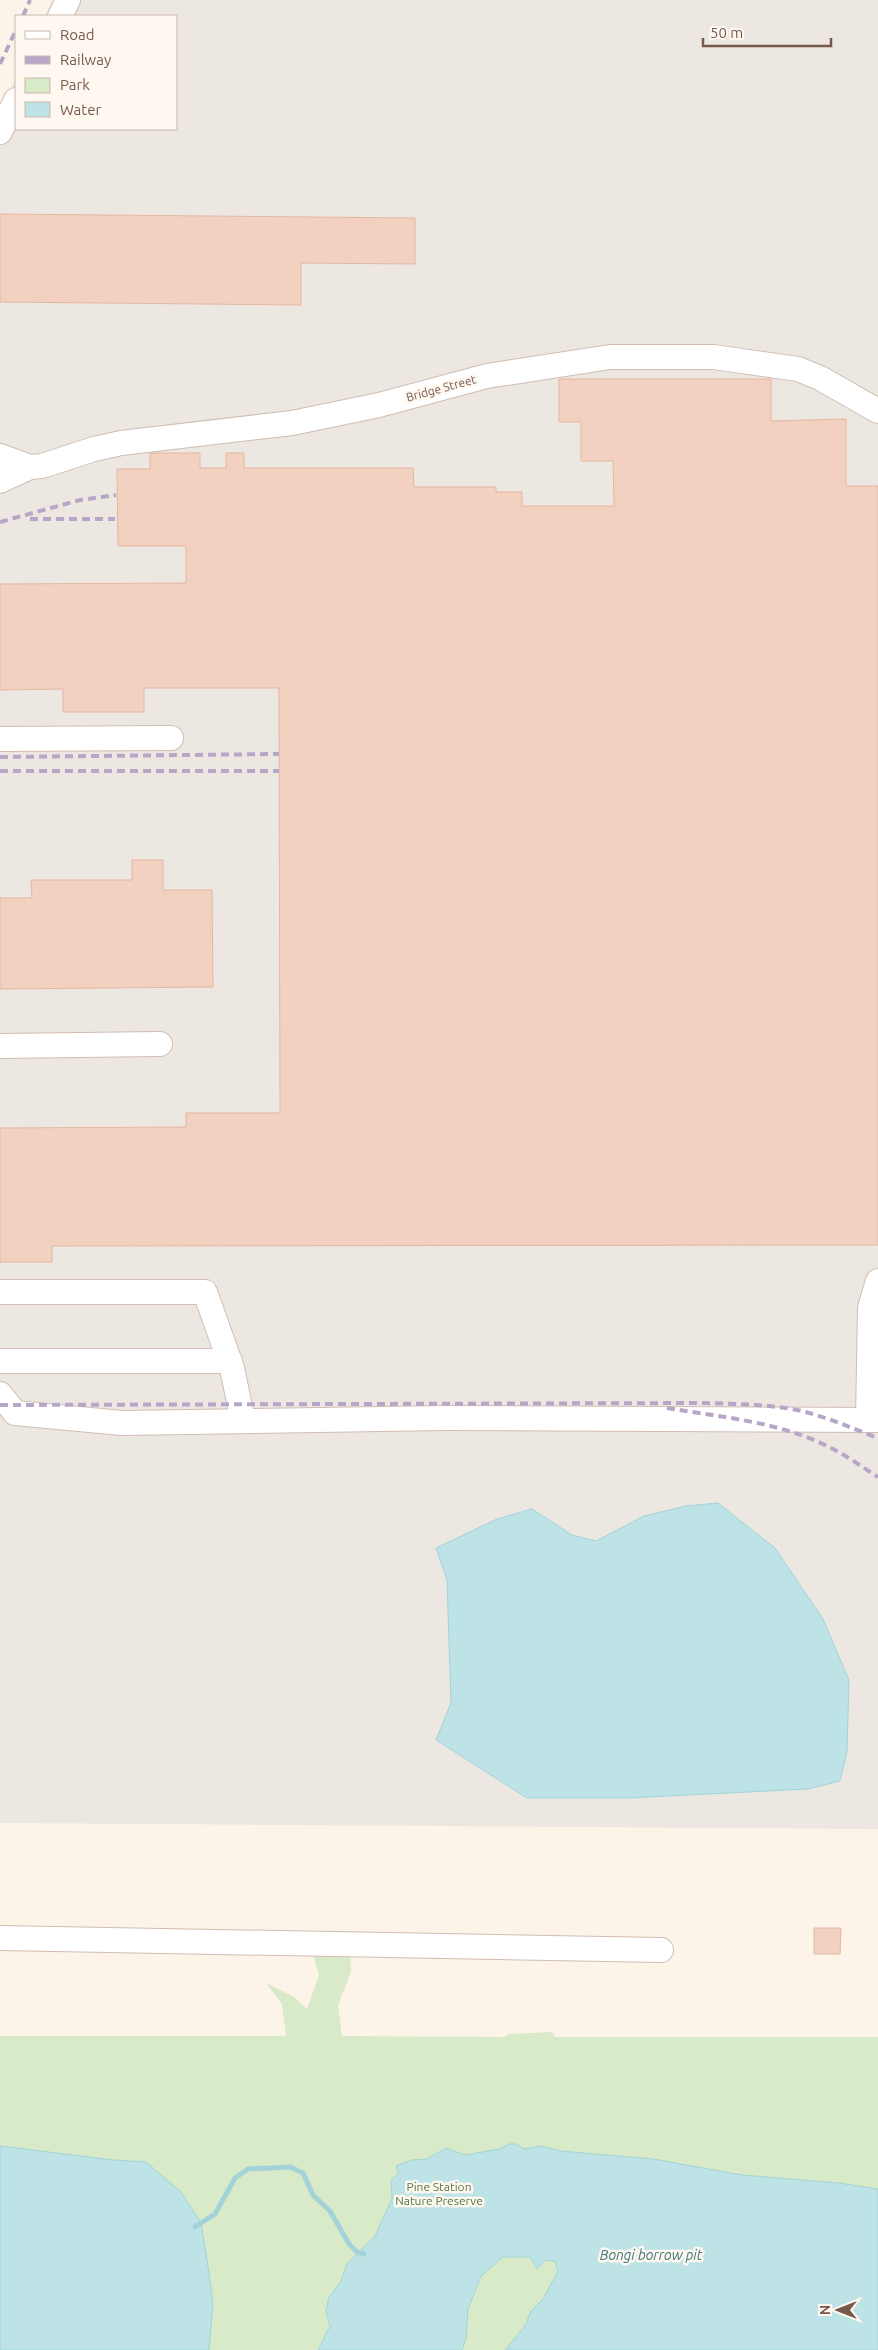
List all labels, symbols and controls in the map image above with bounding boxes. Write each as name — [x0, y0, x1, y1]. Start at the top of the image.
legend — [15, 15, 178, 130]
scale bar — [703, 15, 830, 47]
text: 50 m — [710, 24, 743, 41]
text: Road — [60, 26, 95, 43]
text: Railway — [60, 51, 111, 68]
text: Park — [60, 76, 90, 93]
text: Water — [60, 101, 101, 118]
street label: Bridge Street — [405, 372, 478, 404]
park label: Pine Station Nature Preserve — [395, 2180, 483, 2207]
water label: Bongi borrow pit — [600, 2247, 703, 2263]
north arrow — [813, 2285, 863, 2335]
text: N — [817, 2305, 833, 2315]

